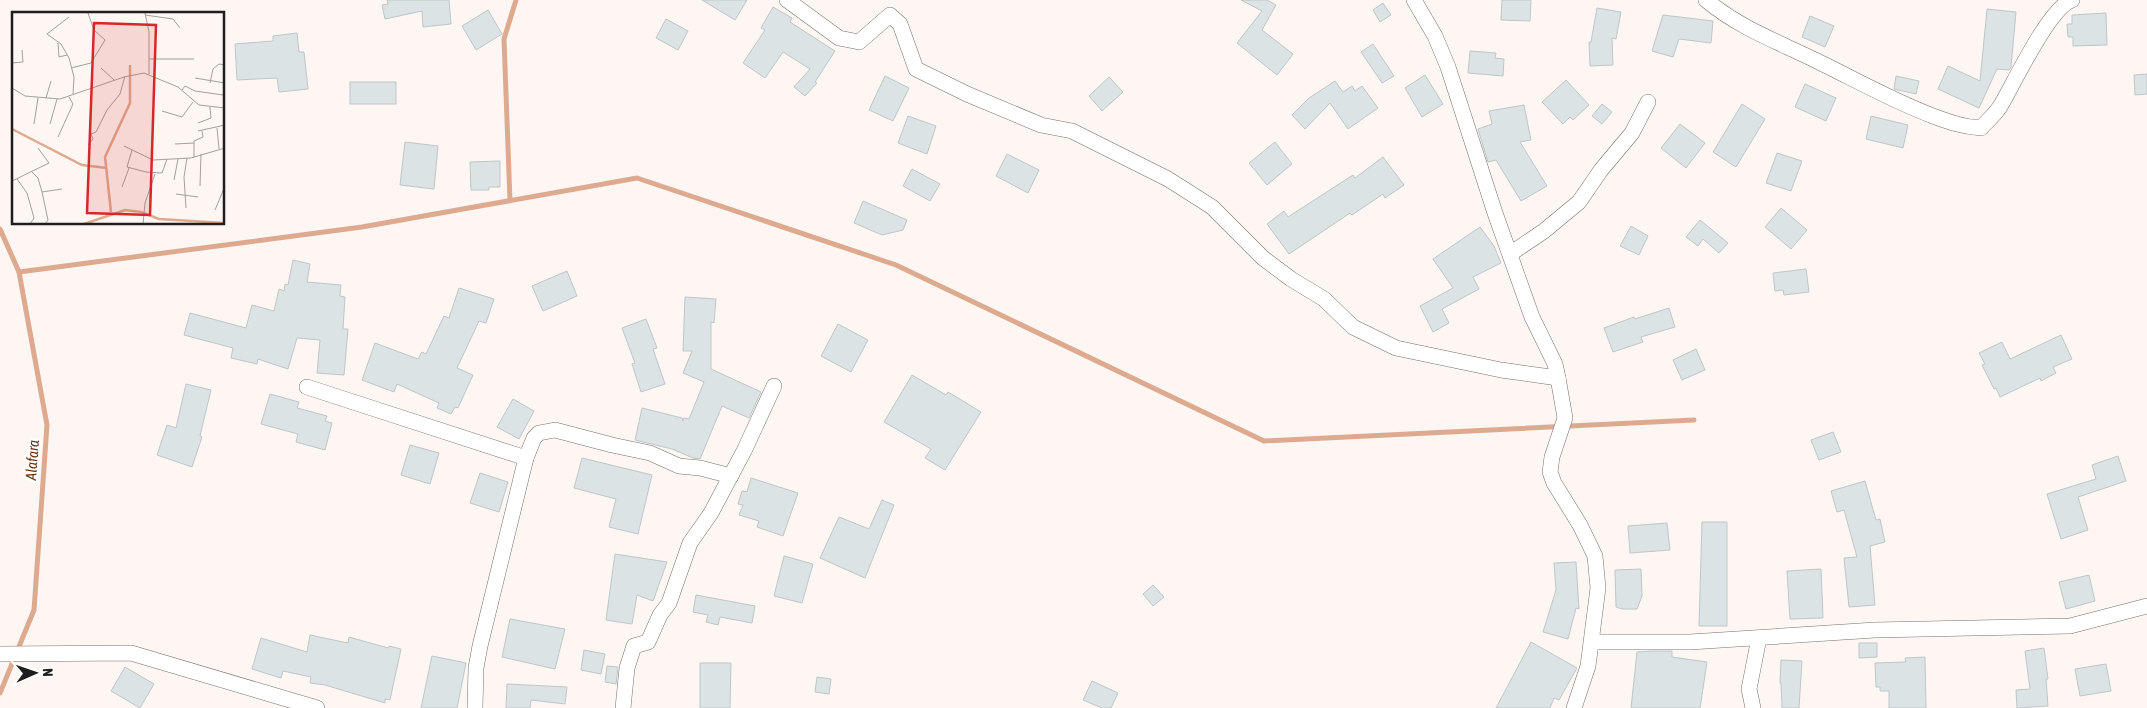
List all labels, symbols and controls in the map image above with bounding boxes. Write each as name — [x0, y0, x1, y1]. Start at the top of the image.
inset map — [12, 12, 225, 225]
water label: Alafara — [22, 439, 42, 482]
north arrow — [10, 648, 60, 698]
text: N — [40, 668, 56, 677]

